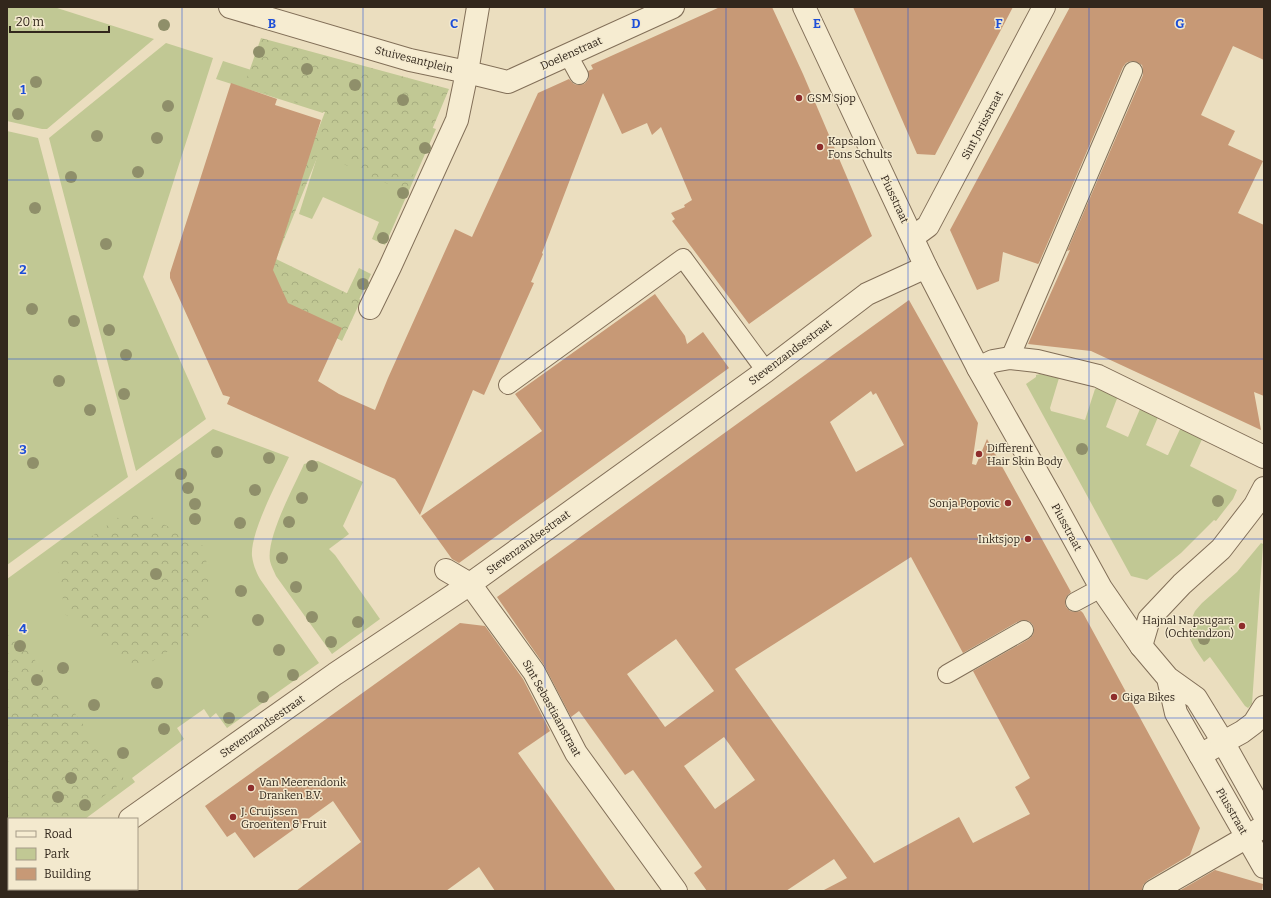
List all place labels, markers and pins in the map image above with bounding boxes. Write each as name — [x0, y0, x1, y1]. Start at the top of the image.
place label: GSM Sjop — [807, 92, 856, 105]
marker: GSM Sjop — [794, 93, 804, 103]
place label: Kapsalon Fons Schults — [828, 135, 892, 161]
marker: Kapsalon Fons Schults — [815, 142, 825, 152]
place label: Different Hair Skin Body — [987, 442, 1063, 468]
marker: Different Hair Skin Body — [974, 449, 984, 459]
place label: Sonja Popovic — [929, 497, 1000, 510]
marker: Sonja Popovic — [1003, 498, 1013, 508]
place label: Inktsjop — [978, 533, 1020, 546]
marker: Inktsjop — [1023, 534, 1033, 544]
place label: Hajnal Napsugara (Ochtendzon) — [1142, 614, 1234, 640]
marker: Hajnal Napsugara (Ochtendzon) — [1237, 621, 1247, 631]
place label: Giga Bikes — [1122, 691, 1175, 704]
marker: Giga Bikes — [1109, 692, 1119, 702]
place label: Van Meerendonk Dranken B.V. — [259, 776, 347, 802]
marker: Van Meerendonk Dranken B.V. — [246, 783, 256, 793]
place label: J. Cruijssen Groenten & Fruit — [240, 805, 327, 831]
marker: J. Cruijssen Groenten & Fruit — [228, 812, 238, 822]

